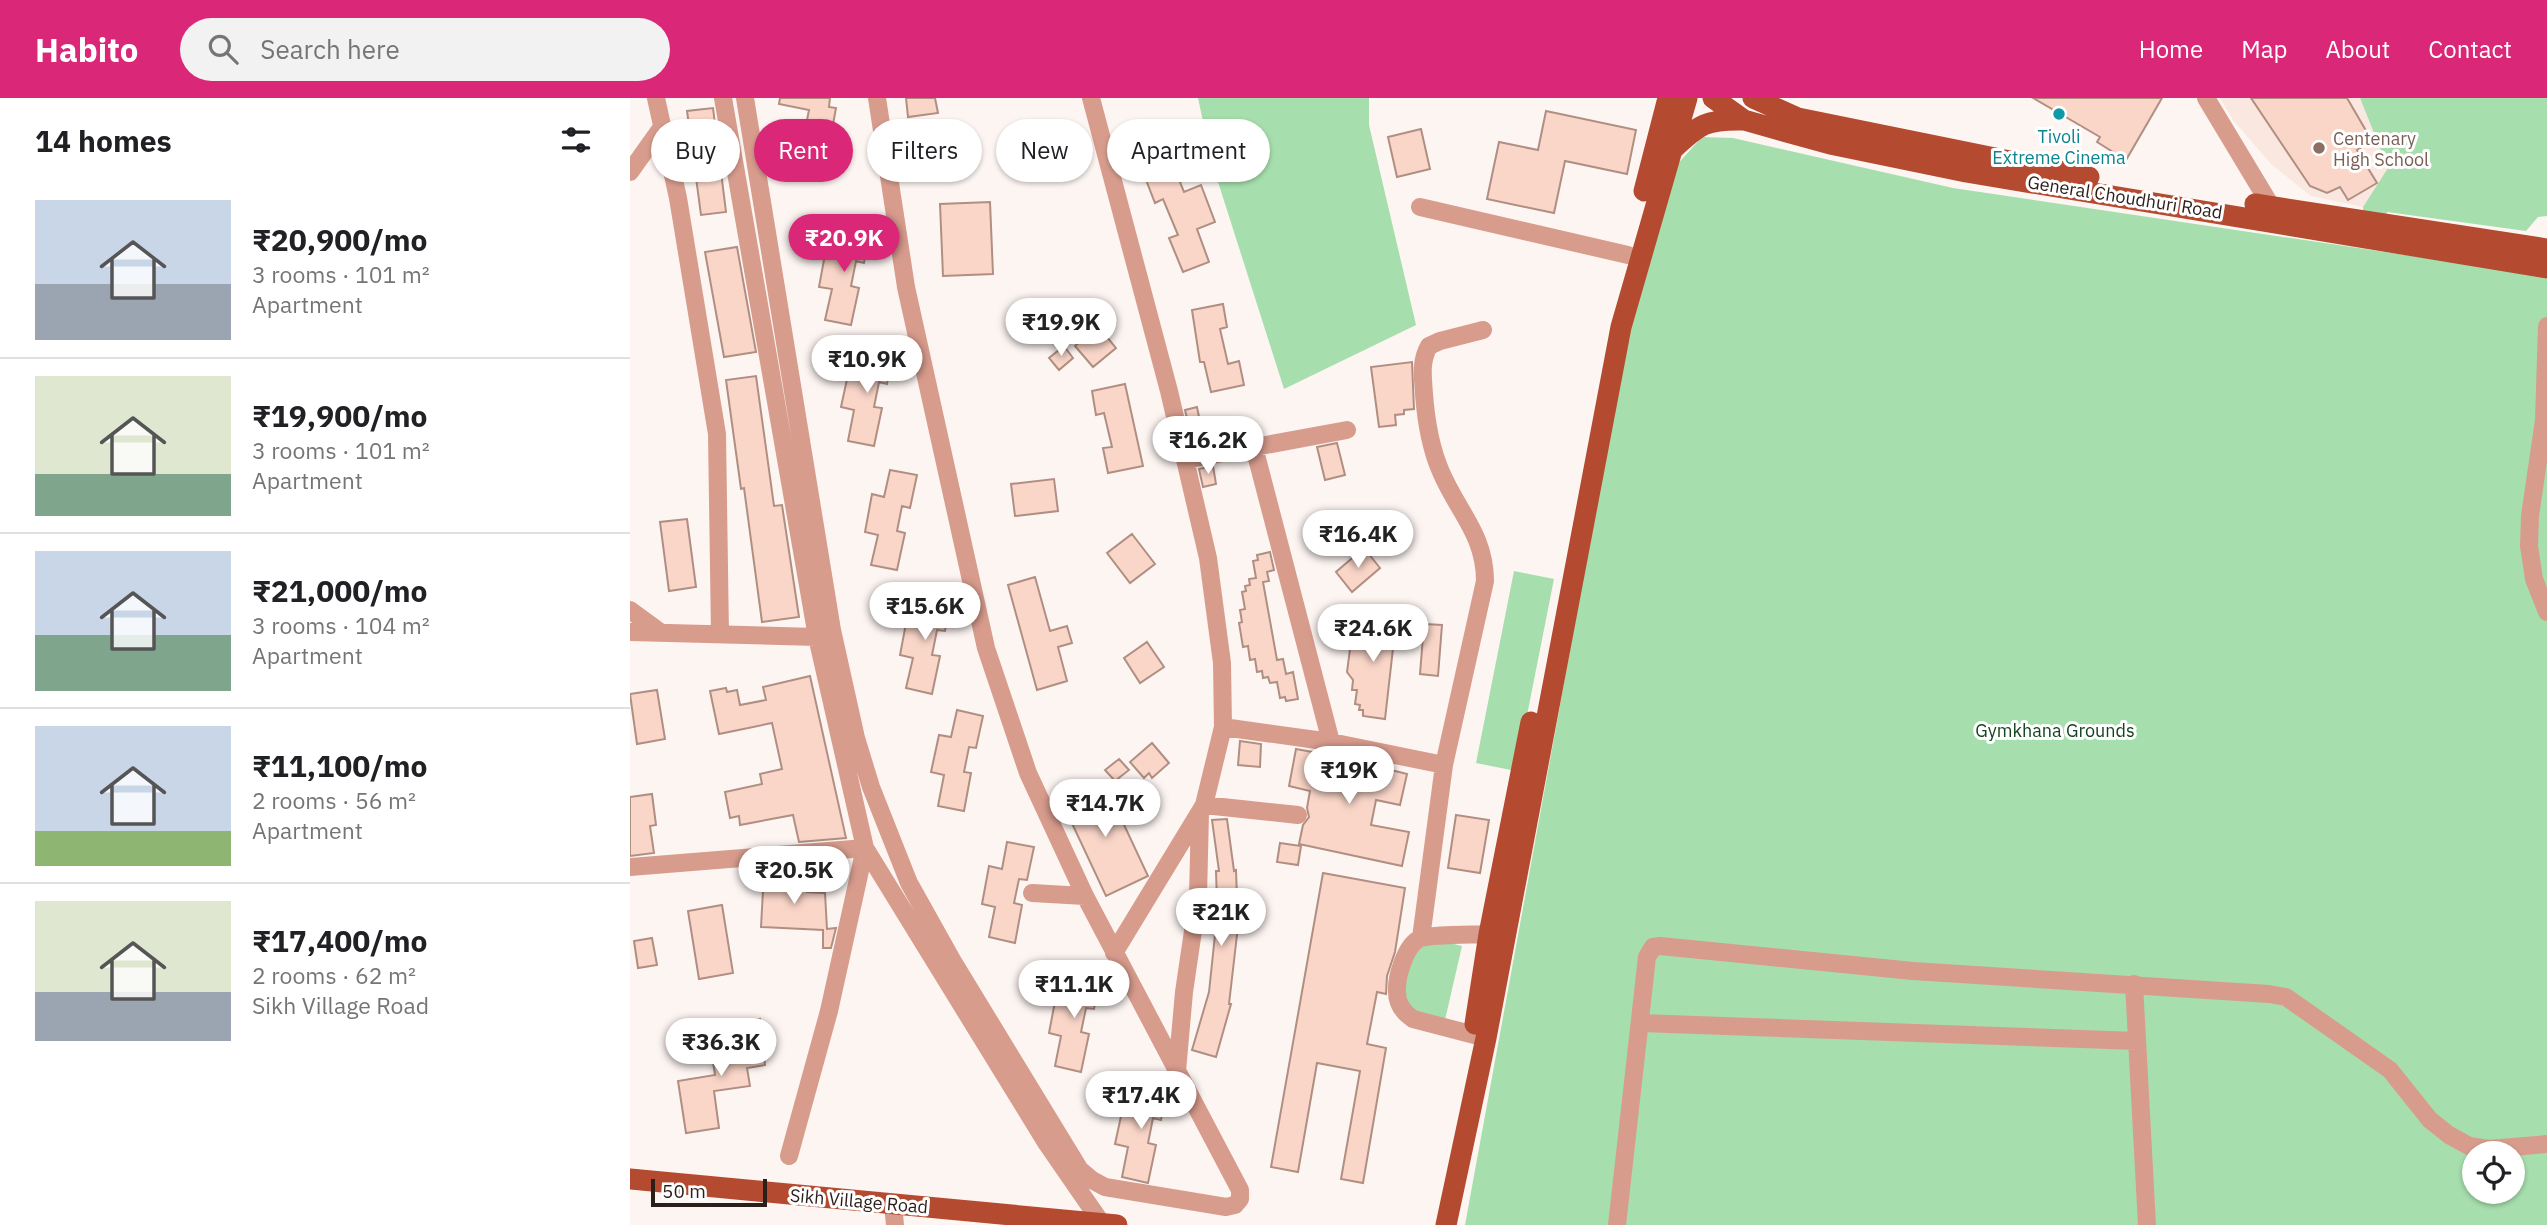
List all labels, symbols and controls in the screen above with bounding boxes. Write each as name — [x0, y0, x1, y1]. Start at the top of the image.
search box — [180, 18, 670, 81]
text: Habito — [35, 28, 138, 71]
icon: search — [204, 30, 242, 68]
text: Search here — [260, 32, 400, 66]
text: Home — [2139, 33, 2203, 65]
text: Map — [2241, 33, 2287, 65]
text: About — [2325, 33, 2390, 65]
text: Contact — [2428, 33, 2512, 65]
marker: Tivoli Extreme Cinema — [2051, 106, 2067, 122]
chip: Buy — [651, 119, 740, 182]
chip: Rent — [754, 119, 853, 182]
chip: Filters — [867, 119, 982, 182]
chip: New — [996, 119, 1093, 182]
chip: Apartment — [1107, 119, 1270, 182]
text: 14 homes — [35, 121, 172, 160]
icon: filters — [557, 121, 595, 159]
place label: Tivoli Extreme Cinema — [1992, 125, 2126, 169]
place label: Centenary High School — [2333, 127, 2429, 171]
marker: Centenary High School — [2311, 140, 2327, 156]
street label: General Choudhuri Road — [2026, 170, 2224, 224]
pin: ₹20.9K — [787, 214, 901, 274]
text: ₹20,900/mo — [252, 220, 427, 259]
text: ₹20.9K — [804, 222, 884, 252]
icon: home — [91, 228, 175, 312]
text: 3 rooms · 101 m² — [252, 259, 430, 289]
text: Apartment — [252, 289, 363, 319]
pin: ₹19.9K — [1004, 299, 1118, 358]
text: ₹19.9K — [1021, 306, 1101, 336]
pin: ₹10.9K — [810, 336, 924, 395]
text: ₹10.9K — [827, 343, 907, 373]
text: ₹19,900/mo — [252, 396, 427, 435]
icon: home — [91, 404, 175, 488]
pin: ₹16.2K — [1151, 416, 1265, 476]
text: ₹16.2K — [1168, 424, 1248, 454]
text: 3 rooms · 101 m² — [252, 435, 430, 465]
text: Apartment — [252, 465, 363, 495]
pin: ₹16.4K — [1301, 510, 1415, 570]
text: ₹16.4K — [1318, 518, 1398, 548]
text: ₹21,000/mo — [252, 571, 427, 610]
icon: home — [91, 579, 175, 663]
pin: ₹15.6K — [868, 582, 982, 642]
text: ₹15.6K — [885, 590, 965, 620]
pin: ₹24.6K — [1316, 604, 1430, 664]
text: 3 rooms · 104 m² — [252, 610, 430, 640]
text: ₹24.6K — [1333, 612, 1413, 642]
text: Apartment — [252, 640, 363, 670]
park label: Gymkhana Grounds — [1975, 719, 2135, 742]
text: ₹11,100/mo — [252, 746, 427, 785]
pin: ₹19K — [1308, 746, 1390, 806]
icon: home — [91, 754, 175, 838]
text: ₹19K — [1320, 754, 1378, 784]
pin: ₹14.7K — [1048, 780, 1162, 839]
text: 2 rooms · 56 m² — [252, 785, 416, 815]
text: ₹14.7K — [1065, 787, 1145, 817]
text: Apartment — [252, 815, 363, 845]
pin: ₹20.5K — [737, 846, 851, 906]
text: ₹20.5K — [754, 854, 834, 884]
pin: ₹21K — [1180, 888, 1262, 948]
text: ₹21K — [1192, 896, 1250, 926]
text: ₹17,400/mo — [252, 921, 427, 960]
icon: home — [91, 929, 175, 1013]
text: 2 rooms · 62 m² — [252, 960, 416, 990]
pin: ₹11.1K — [1017, 960, 1131, 1020]
text: ₹11.1K — [1034, 968, 1114, 998]
text: Sikh Village Road — [252, 990, 429, 1020]
pin: ₹36.3K — [664, 1018, 778, 1078]
text: ₹36.3K — [681, 1026, 761, 1056]
pin: ₹17.4K — [1084, 1072, 1198, 1131]
text: ₹17.4K — [1101, 1079, 1181, 1109]
map controls — [2462, 1141, 2525, 1204]
button: locate — [2462, 1141, 2525, 1204]
scale bar — [651, 1176, 766, 1208]
text: 50 m — [662, 1179, 706, 1203]
street label: Sikh Village Road — [789, 1184, 929, 1218]

